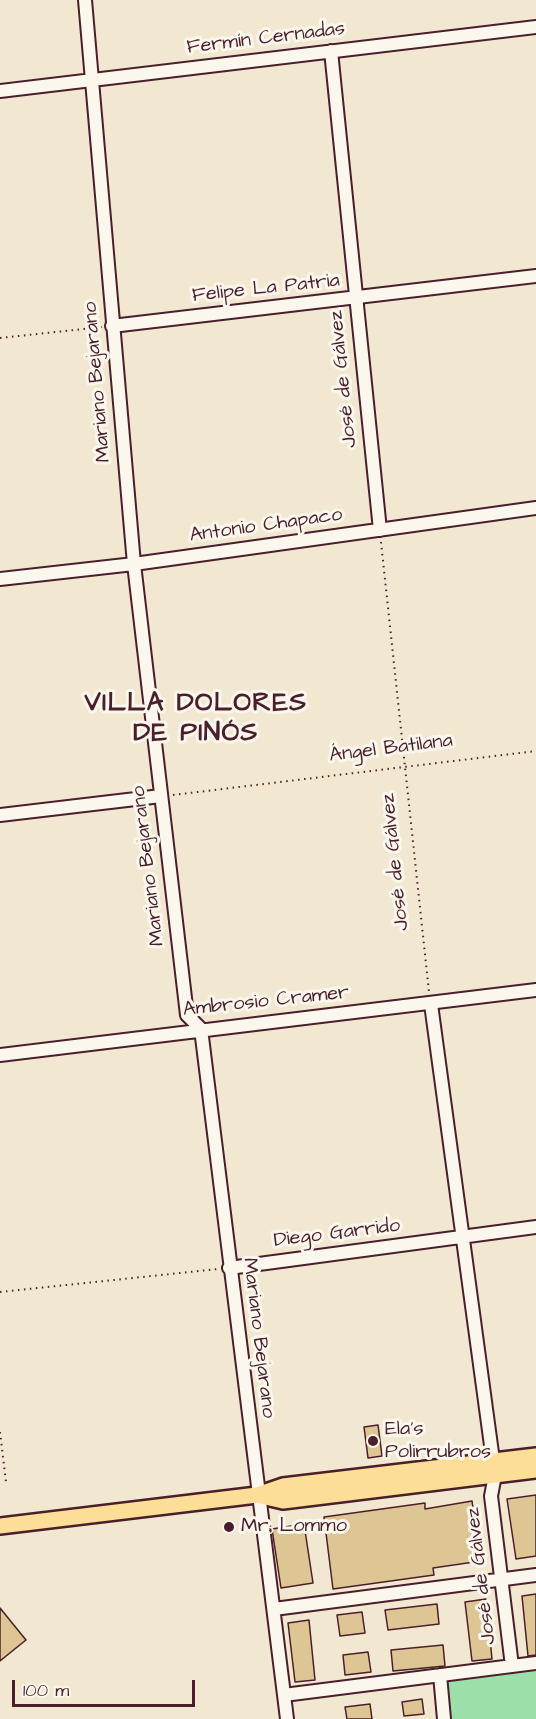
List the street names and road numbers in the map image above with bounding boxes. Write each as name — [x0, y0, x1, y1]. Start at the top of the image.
street label: Fermín Cernadas — [186, 17, 346, 61]
street label: Felipe La Patria — [191, 269, 341, 309]
street label: Mariano Bejarano — [79, 301, 117, 463]
street label: José de Gálvez — [325, 309, 363, 449]
street label: Antonio Chapaco — [188, 503, 344, 549]
street label: Ángel Batilana — [328, 730, 454, 768]
street label: Mariano Bejarano — [127, 784, 171, 948]
street label: José de Gálvez — [377, 792, 415, 932]
street label: Ambrosio Cramer — [182, 981, 350, 1023]
street label: Diego Garrido — [273, 1214, 401, 1254]
street label: Mariano Bejarano — [236, 1256, 280, 1420]
street label: José de Gálvez — [462, 1506, 502, 1646]

